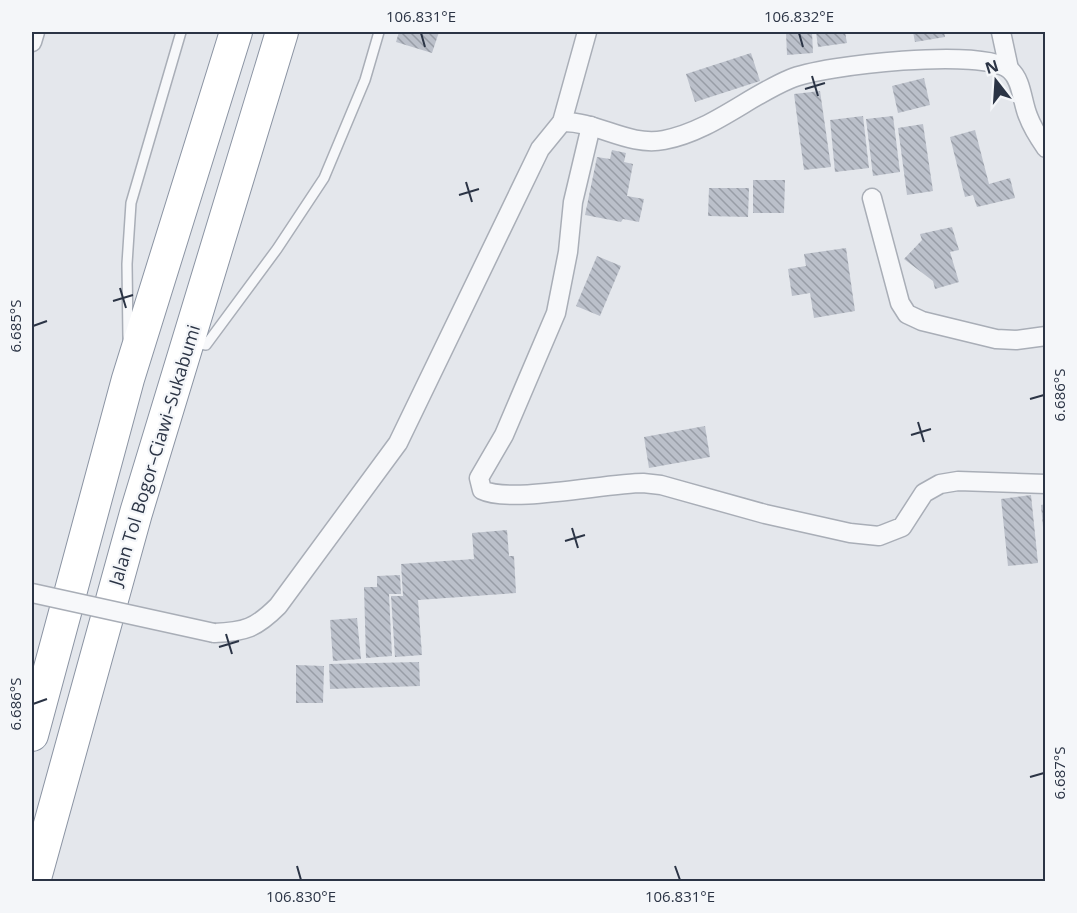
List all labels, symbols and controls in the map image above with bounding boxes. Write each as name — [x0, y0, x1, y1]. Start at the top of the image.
text: 106.831°E — [386, 6, 456, 26]
text: 106.832°E — [764, 6, 834, 26]
north arrow — [966, 51, 1026, 111]
text: N — [982, 54, 1001, 79]
text: 6.685°S — [5, 300, 25, 352]
street label: Jalan Tol Bogor–Ciawi–Sukabumi — [102, 322, 205, 590]
text: 6.686°S — [1049, 369, 1069, 421]
text: 6.686°S — [5, 678, 25, 730]
text: 6.687°S — [1049, 747, 1069, 799]
text: 106.830°E — [266, 886, 336, 906]
text: 106.831°E — [645, 886, 715, 906]

